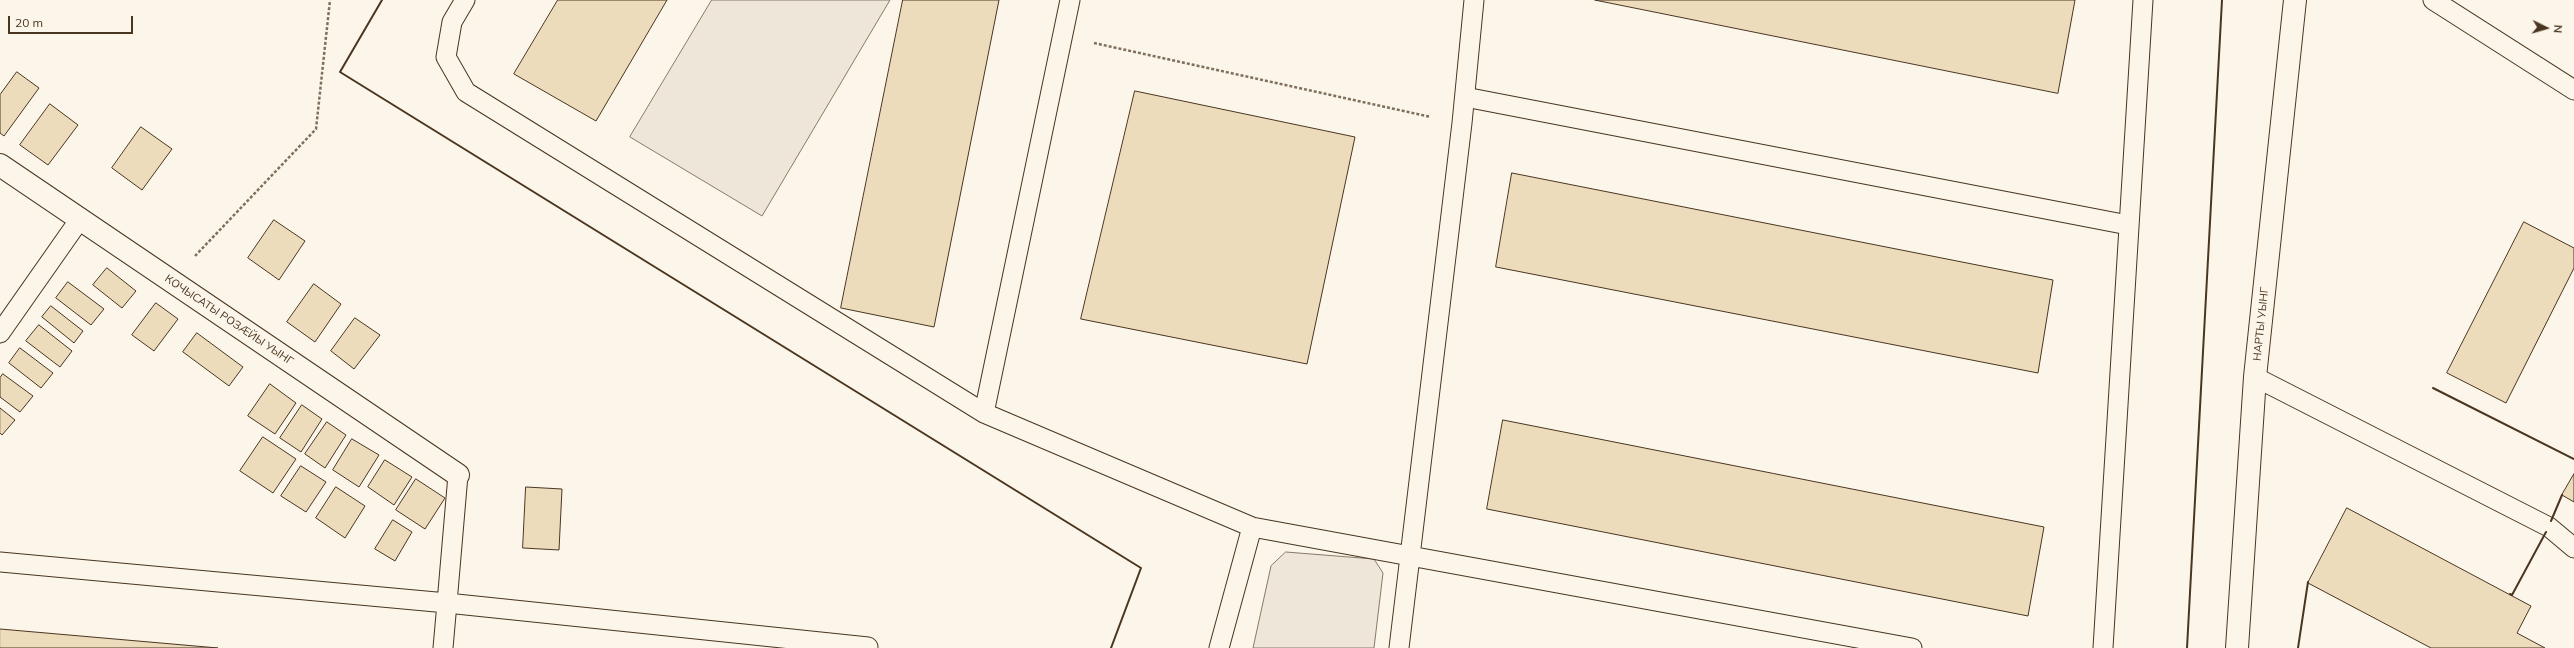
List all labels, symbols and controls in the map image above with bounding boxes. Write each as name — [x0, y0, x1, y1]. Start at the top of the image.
scale bar — [10, 8, 135, 34]
north arrow — [2526, 8, 2566, 48]
text: 20 m — [15, 15, 43, 30]
text: N — [2551, 24, 2565, 34]
street label: КОЧЫСАТЫ РОЗÆЙЫ УЫНГ — [162, 272, 296, 368]
street label: НАРТЫ УЫНГ — [2251, 287, 2271, 361]

